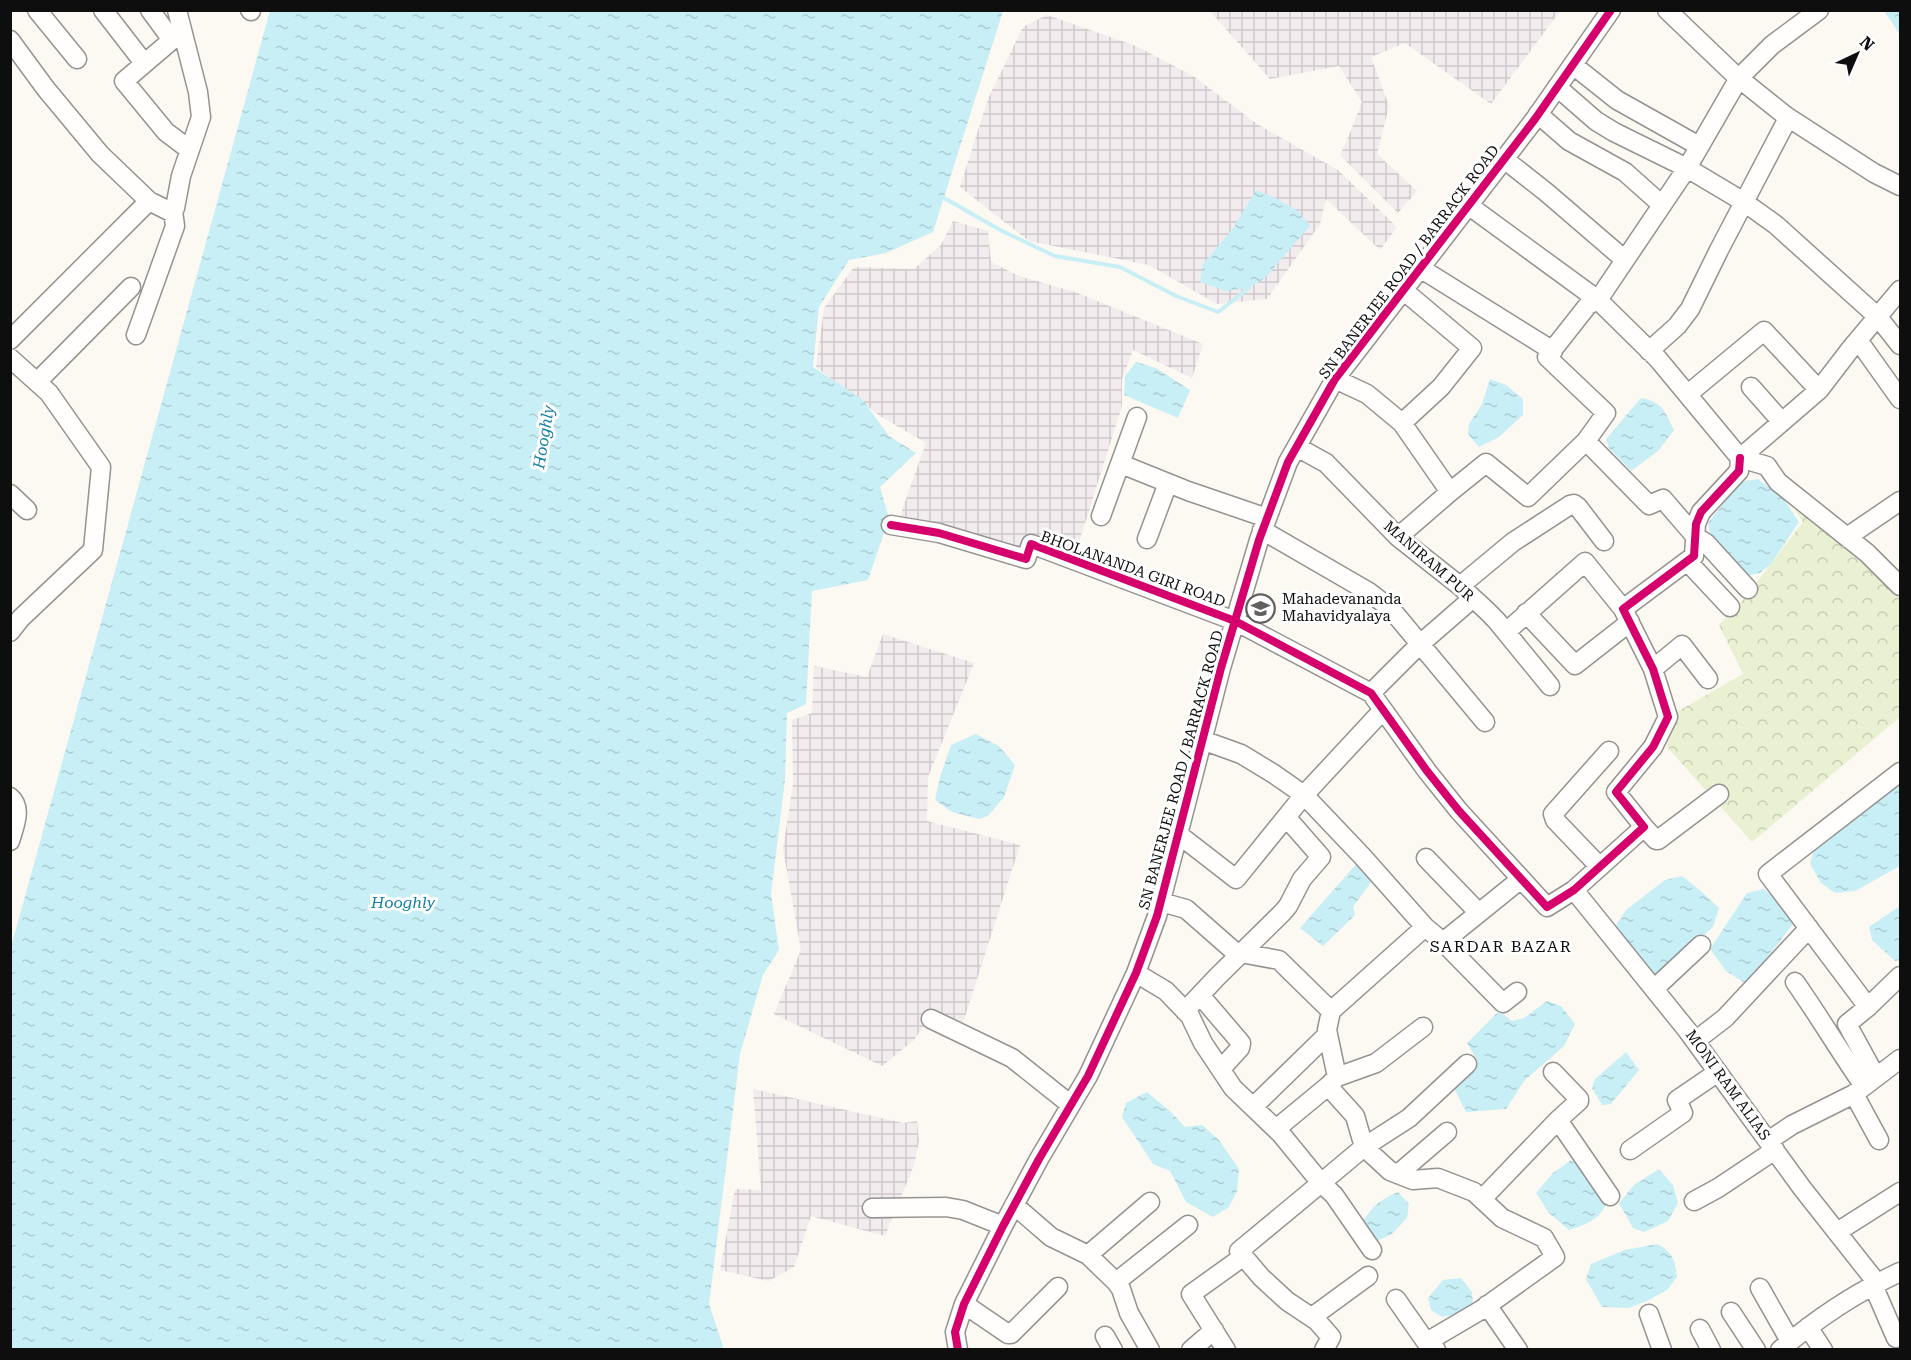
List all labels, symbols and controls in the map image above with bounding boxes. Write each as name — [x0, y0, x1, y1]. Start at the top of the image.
north arrow — [1827, 24, 1887, 84]
text: N — [1856, 32, 1878, 55]
street label: SN BANERJEE ROAD / BARRACK ROAD — [1315, 141, 1503, 383]
water label: Hooghly — [529, 403, 558, 471]
street label: MANIRAM PUR — [1380, 517, 1478, 605]
street label: BHOLANANDA GIRI ROAD — [1038, 527, 1228, 611]
place label: Mahadevananda Mahavidyalaya — [1282, 590, 1401, 625]
school or university icon: Mahadevananda Mahavidyalaya — [1245, 592, 1277, 624]
street label: SN BANERJEE ROAD / BARRACK ROAD — [1135, 628, 1227, 912]
water label: Hooghly — [370, 893, 436, 912]
district label: SARDAR BAZAR — [1430, 937, 1572, 956]
street label: MONI RAM ALIAS — [1682, 1026, 1774, 1144]

